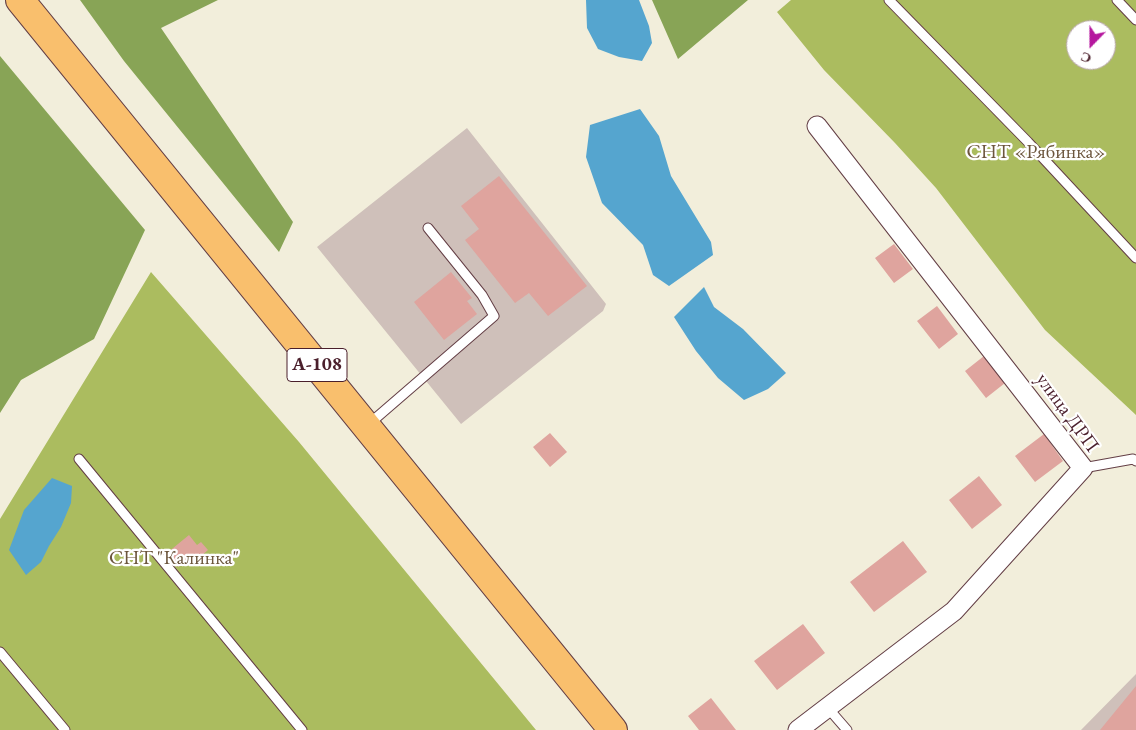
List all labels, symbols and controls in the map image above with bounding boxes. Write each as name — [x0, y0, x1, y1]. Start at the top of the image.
north arrow — [1066, 20, 1116, 70]
text: С — [1078, 48, 1094, 68]
park label: СНТ «Рябинка» — [967, 141, 1105, 165]
road number: А-108 — [287, 348, 347, 382]
street label: улица ДРП — [1030, 369, 1104, 457]
park label: СНТ "Калинка" — [109, 547, 239, 571]

